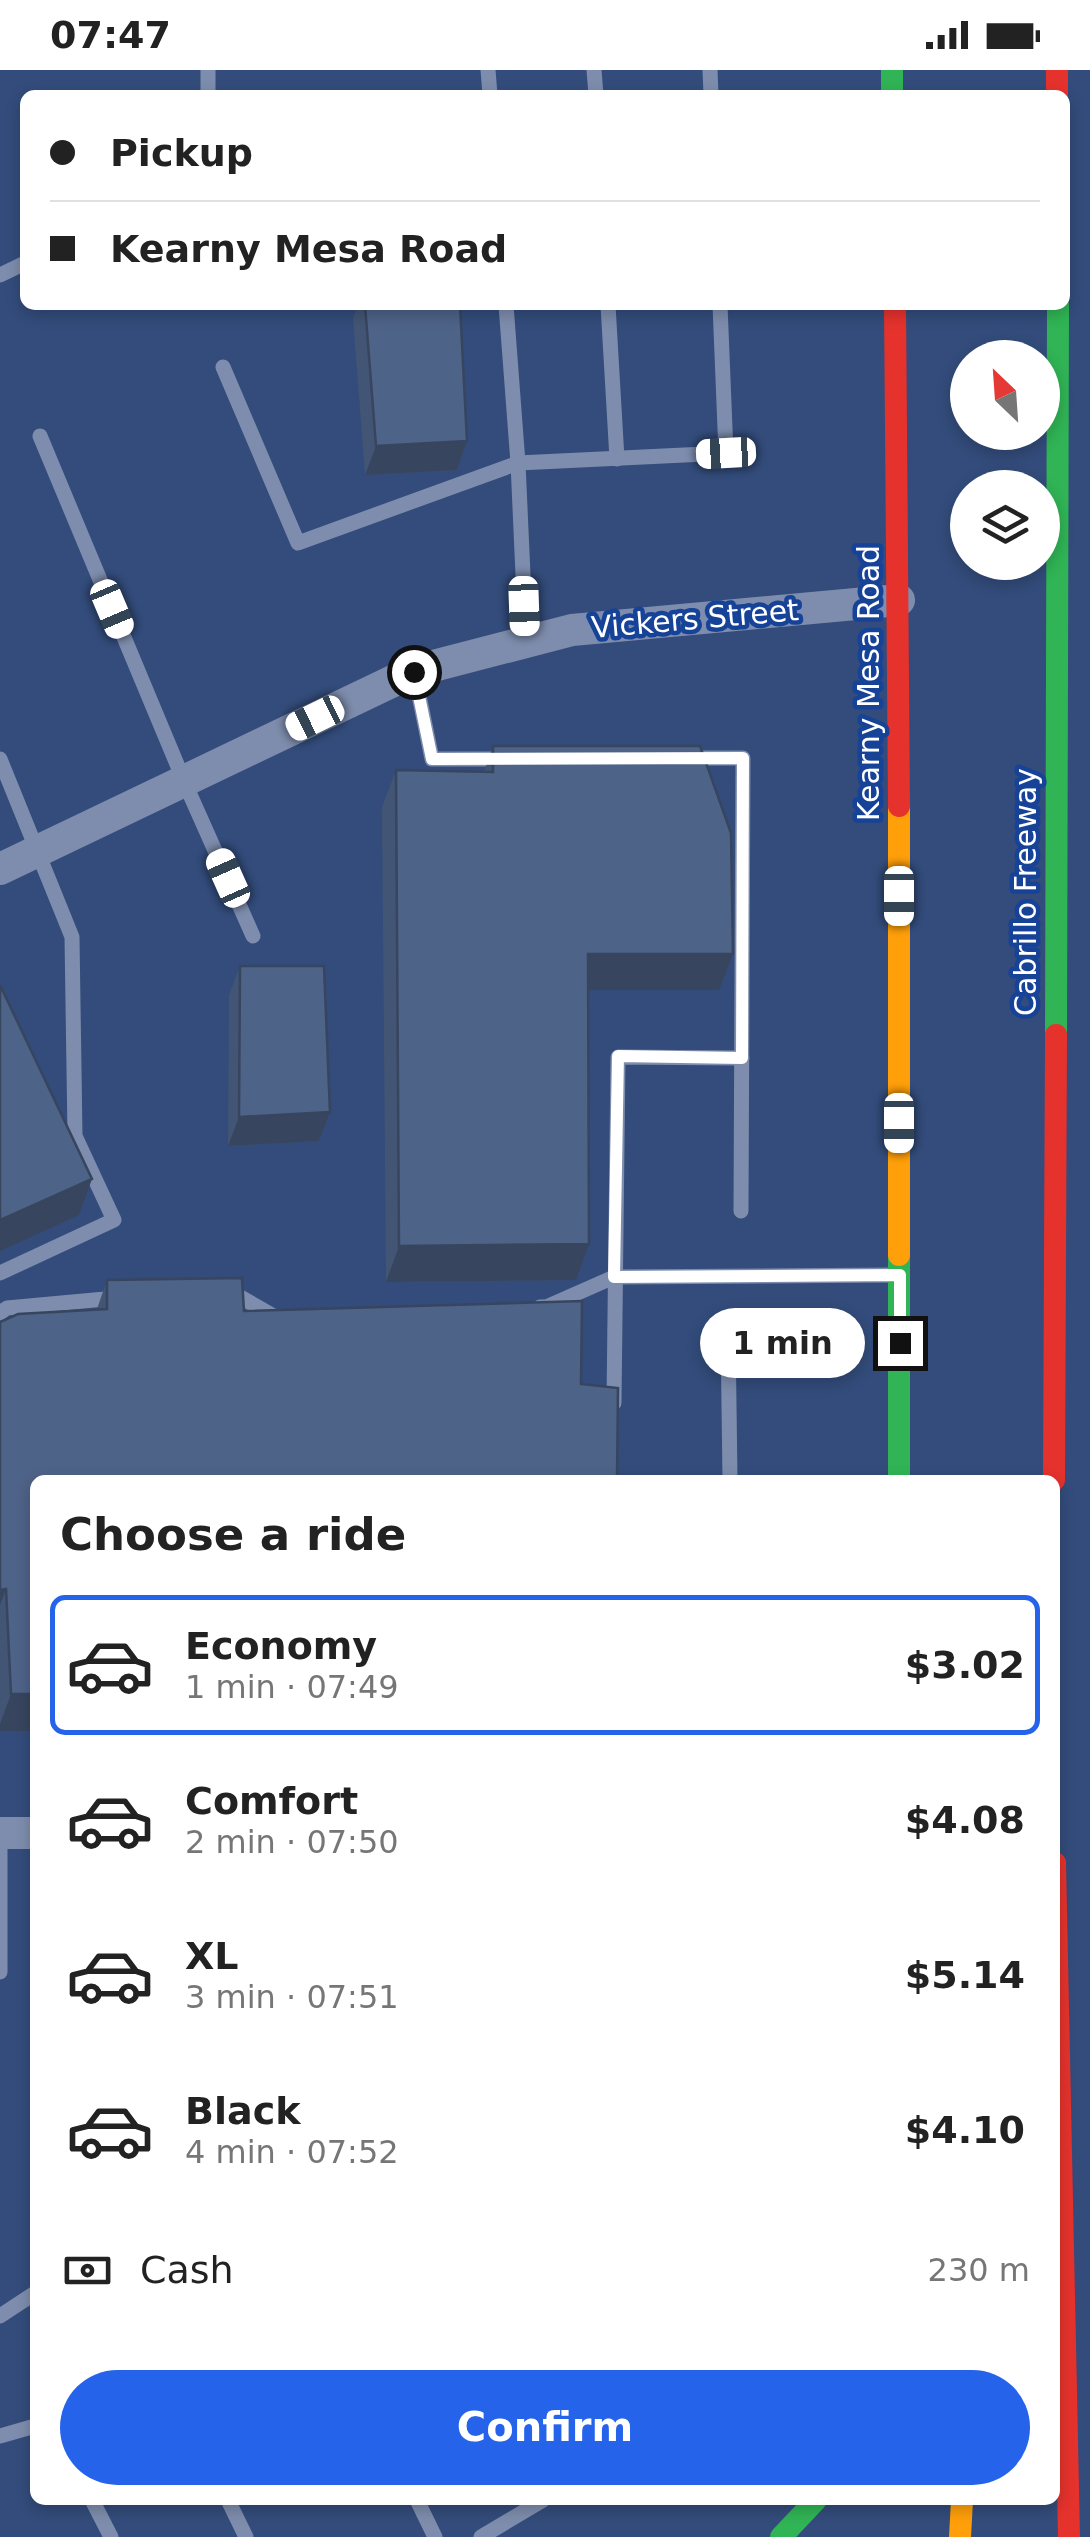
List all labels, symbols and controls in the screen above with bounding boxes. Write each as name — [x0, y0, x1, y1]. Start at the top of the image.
text: 07:47 — [50, 13, 171, 57]
text: Pickup — [110, 131, 253, 175]
text: Kearny Mesa Road — [110, 227, 507, 271]
north arrow — [950, 340, 1060, 450]
map controls — [950, 340, 1060, 580]
car — [695, 436, 757, 470]
button: layers — [950, 470, 1060, 580]
street label: Kearny Mesa Road — [851, 545, 886, 821]
car — [508, 575, 540, 637]
car — [86, 576, 138, 642]
street label: Vickers Street — [590, 592, 800, 645]
route start — [392, 650, 437, 695]
car — [281, 691, 349, 745]
street label: Cabrillo Freeway — [1008, 768, 1043, 1016]
car — [202, 844, 254, 912]
car — [884, 866, 914, 926]
car — [884, 1093, 914, 1153]
callout: 1 min — [700, 1308, 865, 1378]
route end — [878, 1321, 923, 1366]
text: 1 min — [732, 1324, 833, 1362]
text: Choose a ride — [60, 1508, 406, 1561]
icon: car — [65, 1620, 155, 1710]
text: Economy — [185, 1624, 377, 1668]
text: $3.02 — [905, 1643, 1025, 1687]
text: 1 min · 07:49 — [185, 1668, 399, 1706]
icon: car — [65, 1775, 155, 1865]
text: Comfort — [185, 1779, 358, 1823]
text: $4.08 — [905, 1798, 1025, 1842]
text: 2 min · 07:50 — [185, 1823, 399, 1861]
icon: car — [65, 1930, 155, 2020]
text: XL — [185, 1934, 239, 1978]
text: $5.14 — [905, 1953, 1025, 1997]
text: 3 min · 07:51 — [185, 1978, 399, 2016]
icon: car — [65, 2085, 155, 2175]
text: Black — [185, 2089, 300, 2133]
text: $4.10 — [905, 2108, 1025, 2152]
text: 4 min · 07:52 — [185, 2133, 399, 2171]
icon: cash — [60, 2243, 115, 2298]
text: Cash — [140, 2248, 234, 2292]
text: 230 m — [928, 2251, 1030, 2289]
button: Confirm — [60, 2370, 1030, 2485]

